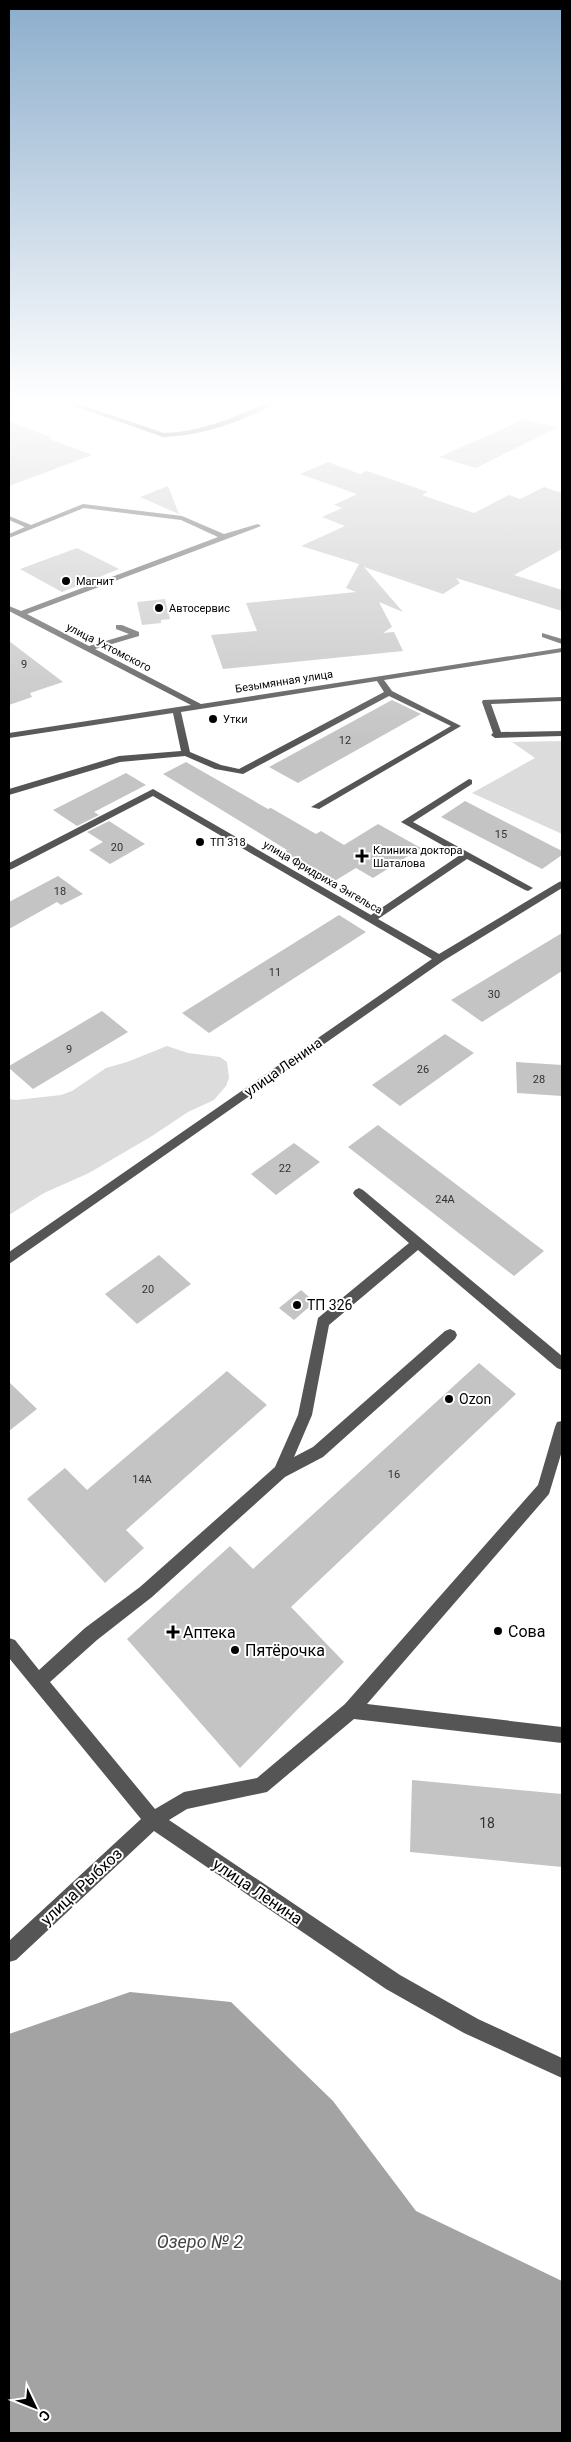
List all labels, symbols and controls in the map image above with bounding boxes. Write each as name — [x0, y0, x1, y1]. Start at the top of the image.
marker: Магнит — [60, 575, 72, 587]
place label: Магнит — [76, 575, 115, 588]
marker: Автосервис — [153, 602, 165, 614]
place label: Автосервис — [169, 602, 230, 615]
street label: улица Ухтомского — [64, 620, 153, 674]
house number: 9 — [21, 658, 27, 671]
street label: Безымянная улица — [234, 667, 334, 696]
marker: Утки — [207, 713, 219, 725]
place label: Утки — [223, 713, 248, 726]
house number: 12 — [339, 734, 351, 747]
house number: 15 — [495, 828, 507, 841]
marker: ТП 318 — [194, 836, 206, 848]
place label: ТП 318 — [210, 836, 246, 849]
street label: улица Фридриха Энгельса — [261, 838, 385, 917]
house number: 20 — [111, 841, 123, 854]
place label: Клиника доктора Шаталова — [373, 844, 462, 870]
marker: Клиника доктора Шаталова — [355, 849, 369, 863]
house number: 18 — [54, 885, 66, 898]
house number: 11 — [269, 966, 281, 979]
house number: 30 — [488, 988, 500, 1001]
street label: улица Ленина — [241, 1034, 325, 1100]
house number: 9 — [66, 1043, 72, 1056]
house number: 26 — [417, 1063, 429, 1076]
house number: 28 — [533, 1073, 545, 1086]
house number: 22 — [279, 1162, 291, 1175]
house number: 24А — [435, 1193, 456, 1206]
house number: 20 — [142, 1283, 154, 1296]
place label: ТП 326 — [307, 1297, 353, 1313]
marker: ТП 326 — [291, 1299, 303, 1311]
place label: Ozon — [459, 1391, 491, 1407]
marker: Ozon — [443, 1393, 455, 1405]
house number: 16 — [388, 1468, 400, 1481]
house number: 14А — [132, 1473, 153, 1486]
place label: Сова — [508, 1622, 545, 1641]
place label: Аптека — [183, 1623, 236, 1642]
marker: Сова — [492, 1625, 504, 1637]
marker: Аптека — [167, 1626, 179, 1638]
place label: Пятёрочка — [245, 1641, 325, 1660]
marker: Пятёрочка — [229, 1644, 241, 1656]
house number: 18 — [479, 1815, 495, 1831]
street label: улица Рыбхоз — [37, 1844, 126, 1929]
street label: улица Ленина — [209, 1854, 306, 1928]
water label: Озеро № 2 — [157, 2231, 243, 2252]
north arrow — [10, 2382, 60, 2432]
text: С — [36, 2407, 53, 2425]

